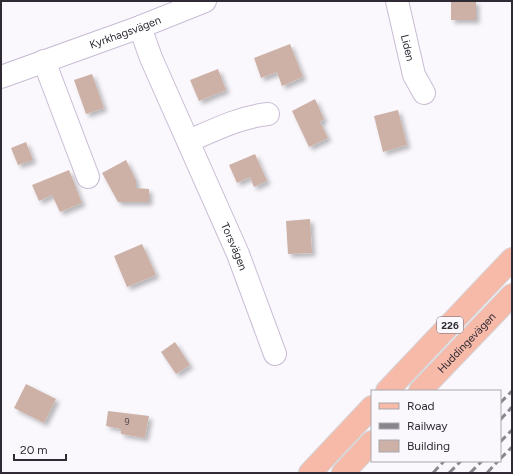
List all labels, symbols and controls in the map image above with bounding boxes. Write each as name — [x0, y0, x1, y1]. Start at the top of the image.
street label: Kyrkhagsvägen — [88, 13, 163, 51]
street label: Liden — [398, 33, 417, 62]
street label: Torsvägen — [218, 221, 250, 272]
street label: Huddingevägen — [435, 310, 498, 375]
road number: 226 — [437, 317, 463, 333]
legend — [371, 390, 501, 462]
text: Road — [407, 399, 435, 413]
house number: 9 — [124, 416, 130, 427]
text: Railway — [407, 419, 448, 433]
scale bar — [14, 436, 66, 462]
text: Building — [407, 439, 450, 453]
text: 20 m — [20, 443, 48, 457]

